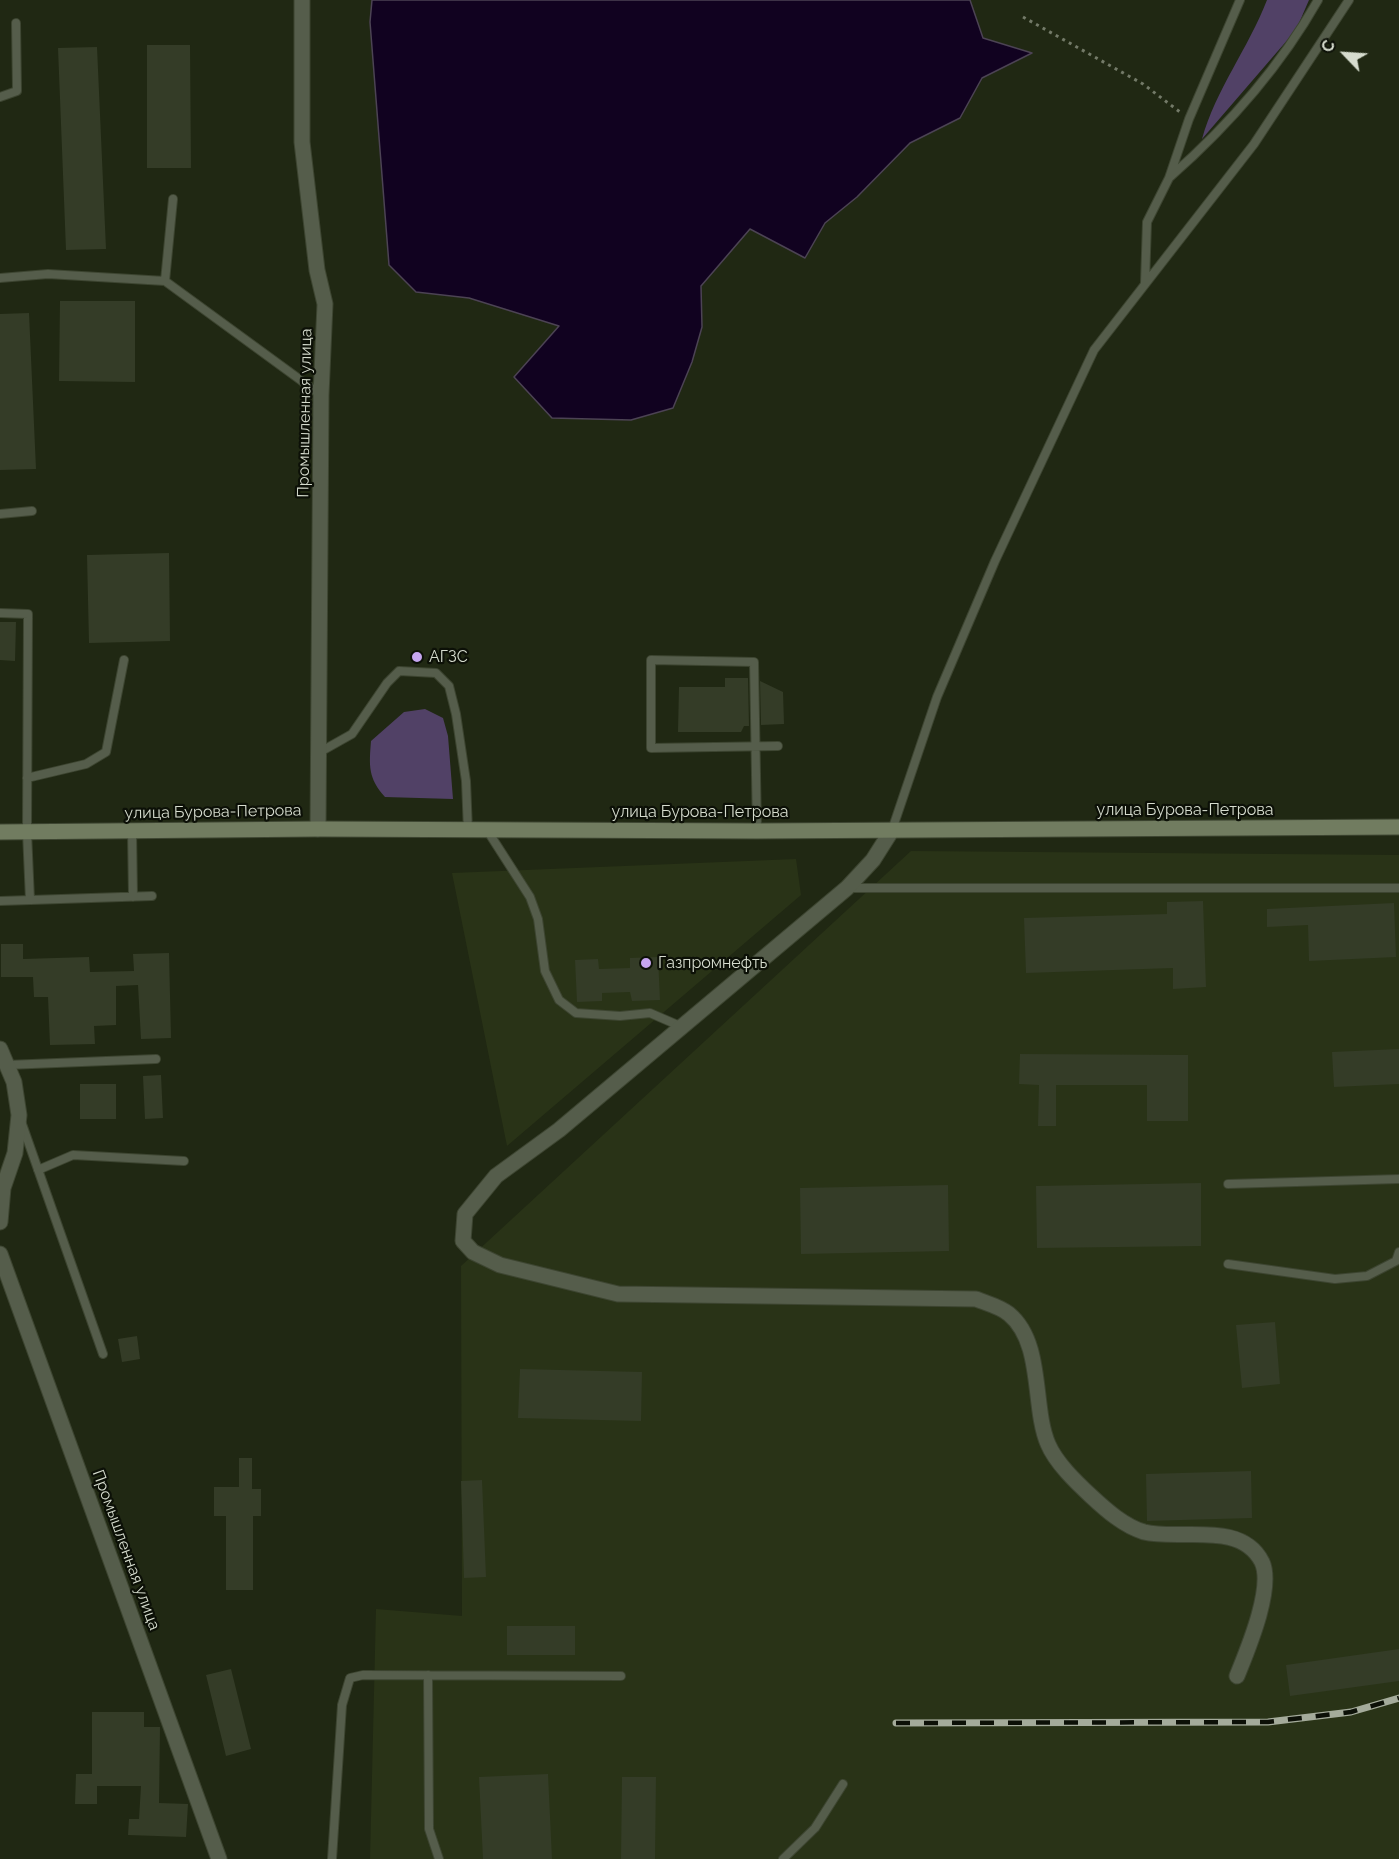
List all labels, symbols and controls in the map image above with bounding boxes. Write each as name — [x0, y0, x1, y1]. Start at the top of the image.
north arrow — [1315, 24, 1375, 84]
text: С — [1317, 37, 1339, 55]
street label: Промышленная улица — [294, 328, 316, 498]
place label: АГЗС — [429, 647, 468, 667]
marker: АГЗС — [410, 650, 424, 664]
street label: улица Бурова-Петрова — [1097, 800, 1273, 820]
street label: улица Бурова-Петрова — [124, 801, 302, 823]
street label: улица Бурова-Петрова — [612, 802, 788, 822]
place label: Газпромнефть — [658, 953, 767, 973]
marker: Газпромнефть — [639, 956, 653, 970]
street label: Промышленная улица — [88, 1467, 164, 1633]

